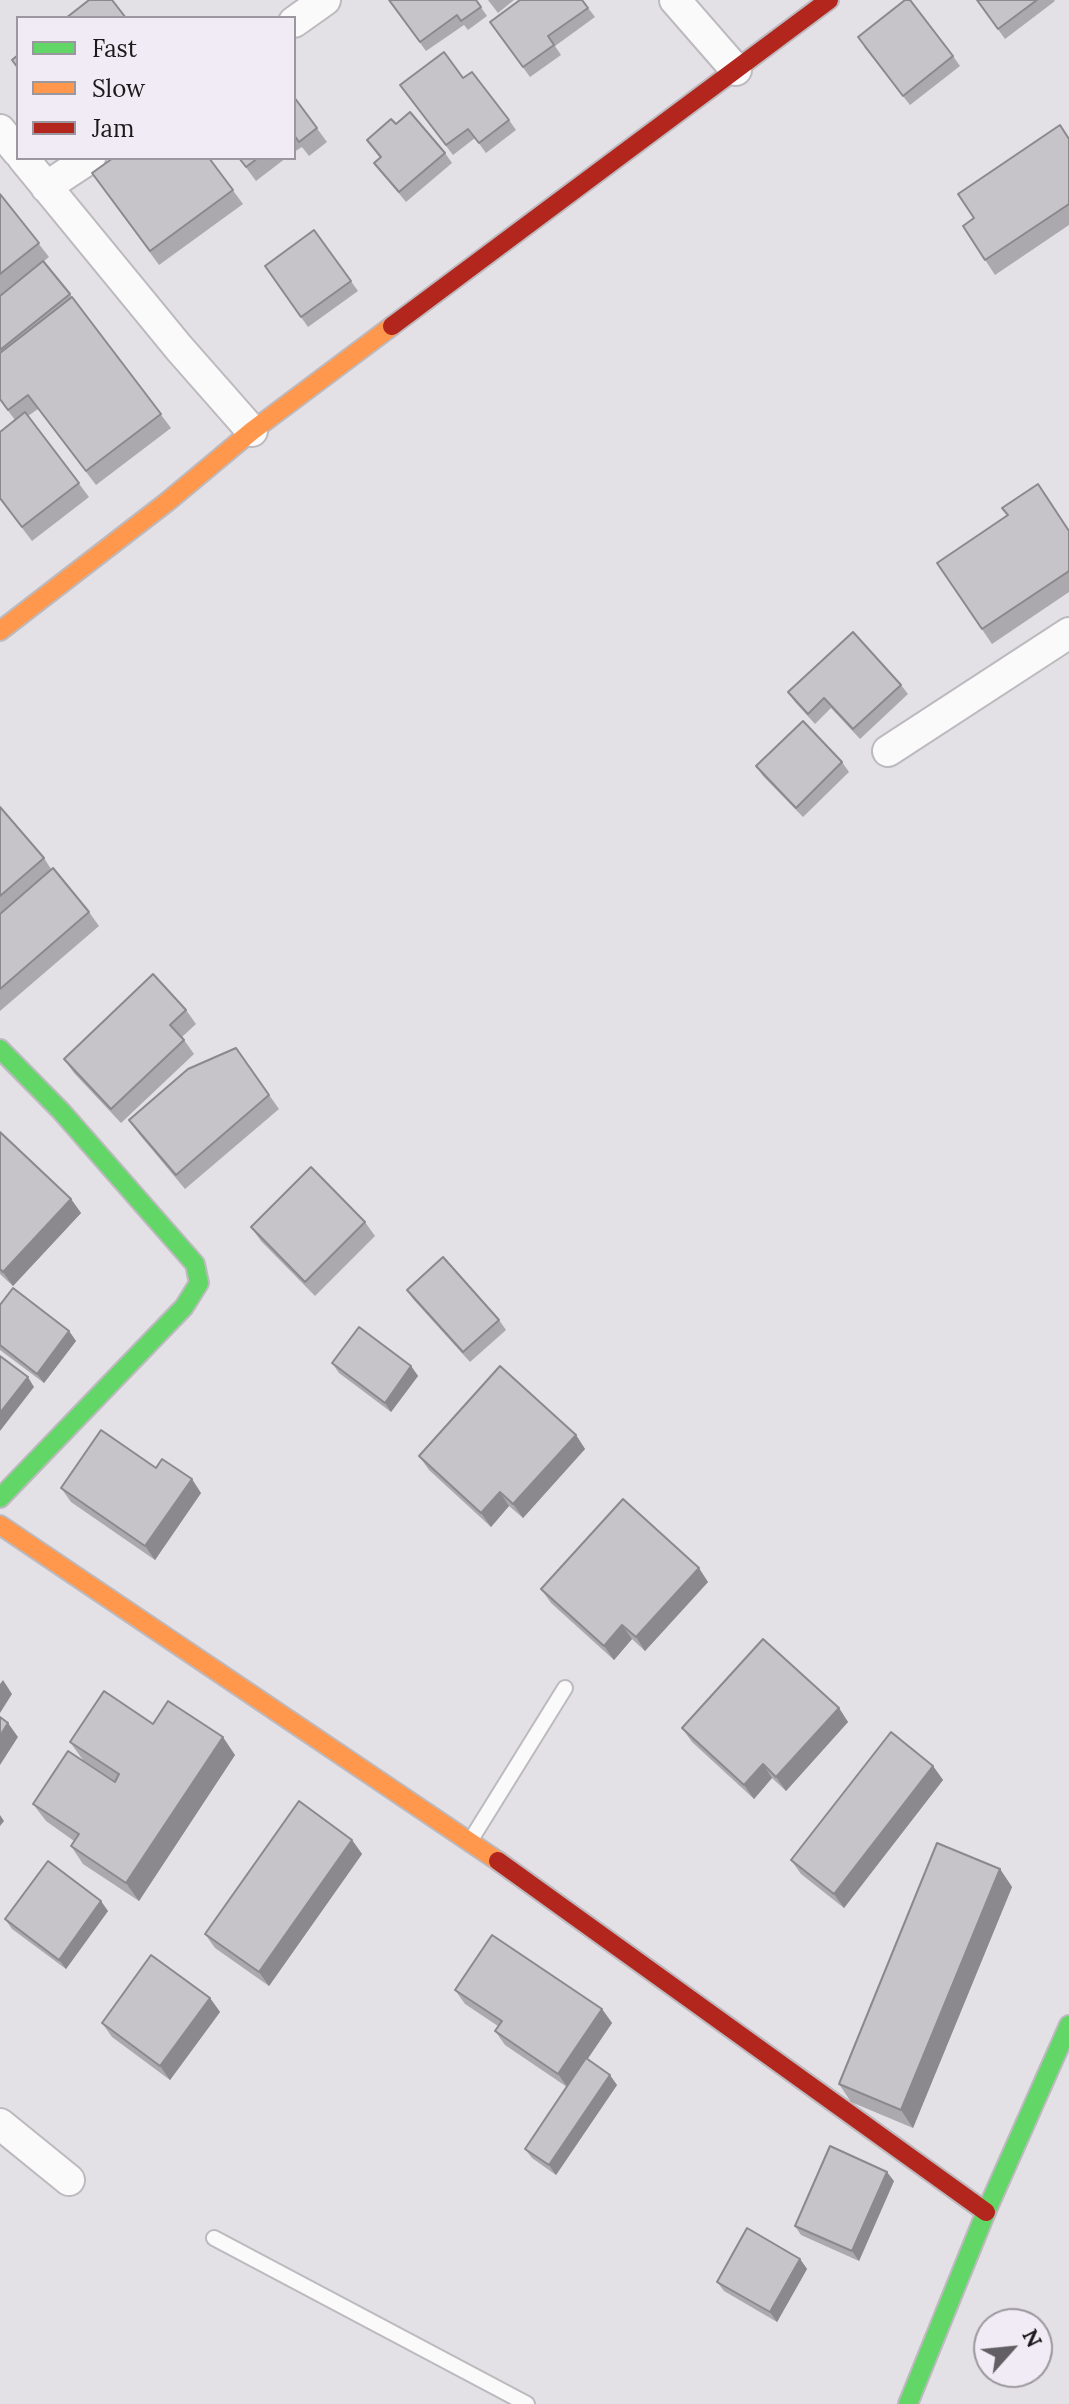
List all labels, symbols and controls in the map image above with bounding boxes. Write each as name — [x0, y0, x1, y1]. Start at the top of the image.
legend — [16, 16, 296, 160]
text: Fast — [92, 33, 137, 64]
text: Slow — [92, 73, 145, 104]
text: Jam — [92, 113, 134, 144]
north arrow — [973, 2308, 1053, 2388]
text: N — [1016, 2324, 1049, 2352]

